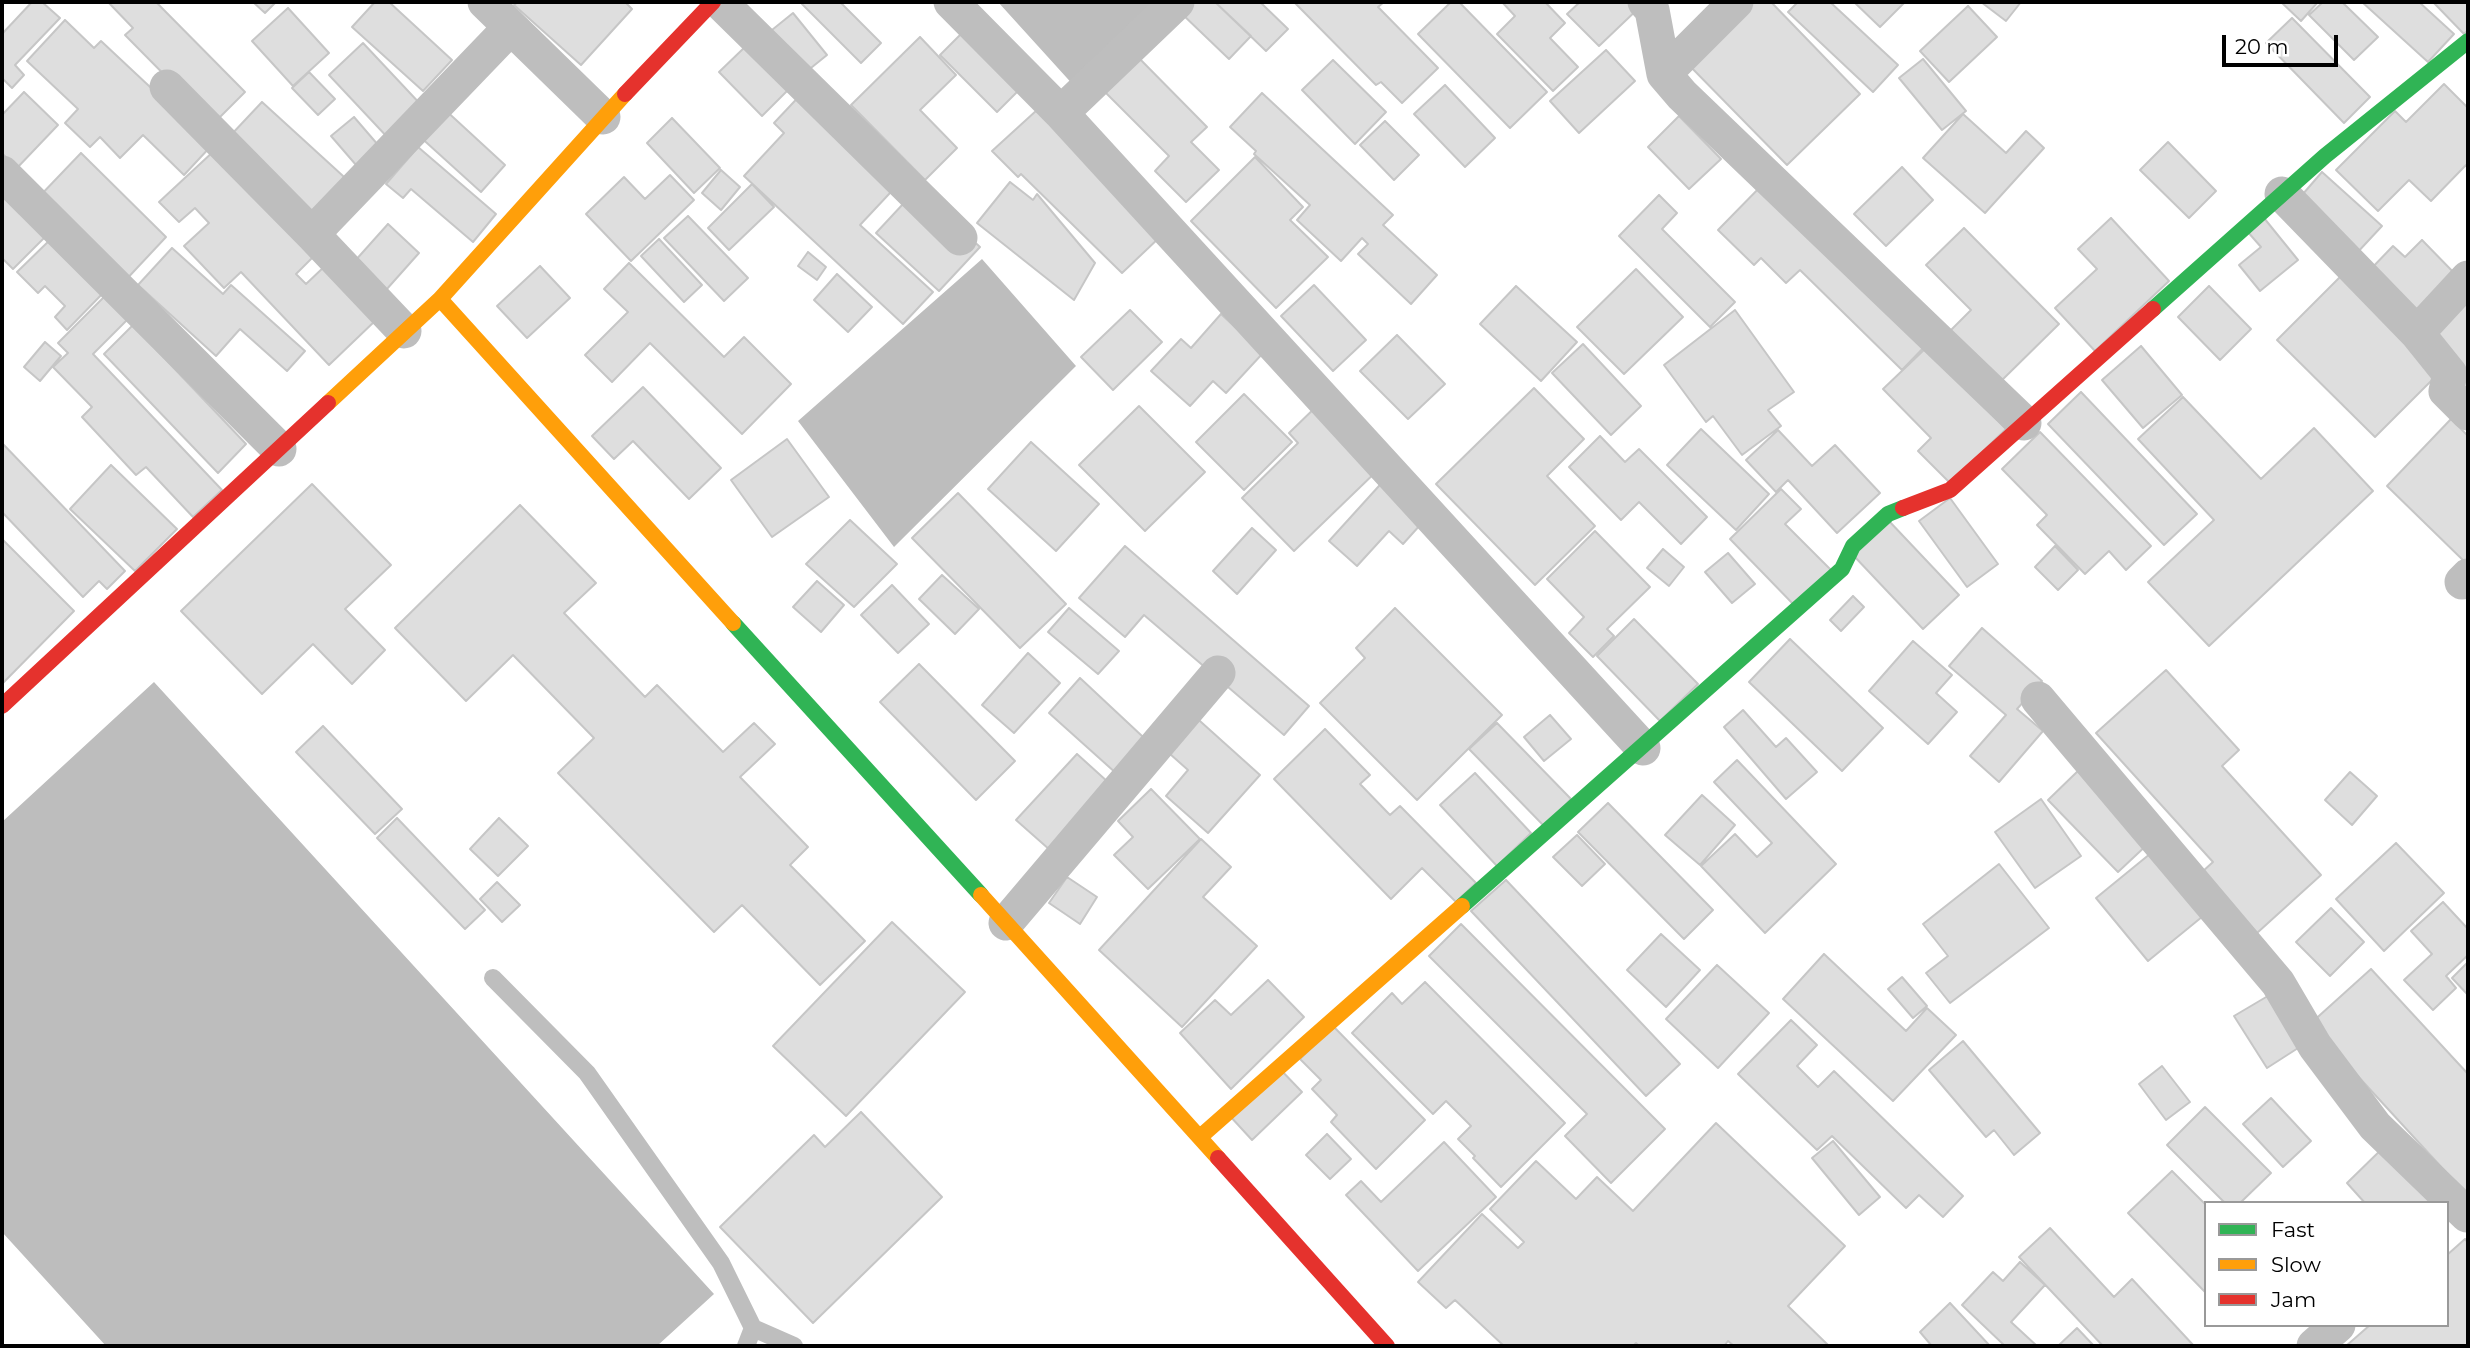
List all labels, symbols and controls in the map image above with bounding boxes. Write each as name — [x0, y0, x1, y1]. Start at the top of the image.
scale bar — [2225, 21, 2340, 65]
text: 20 m — [2235, 34, 2289, 59]
legend — [2204, 1201, 2449, 1327]
text: Fast — [2271, 1217, 2315, 1242]
text: Slow — [2271, 1252, 2321, 1277]
text: Jam — [2271, 1287, 2316, 1312]

